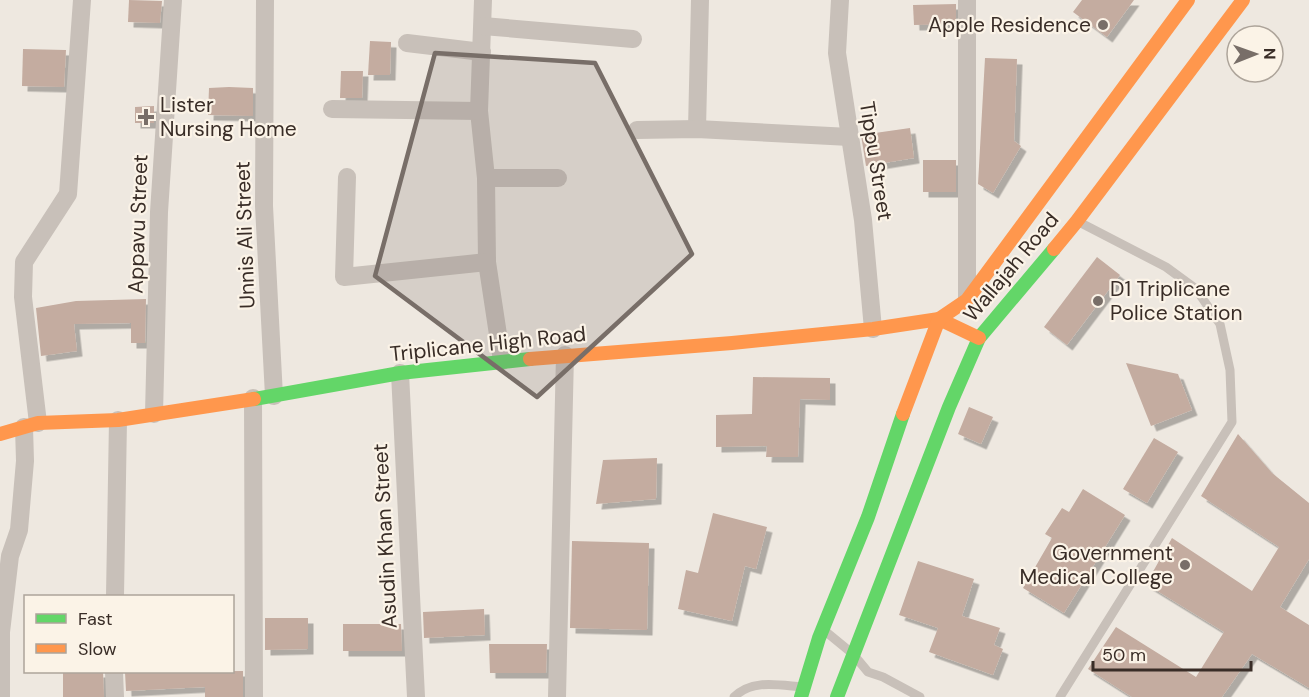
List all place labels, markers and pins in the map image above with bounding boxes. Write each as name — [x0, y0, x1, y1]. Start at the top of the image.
place label: Apple Residence — [928, 11, 1091, 39]
marker: Apple Residence — [1096, 18, 1110, 32]
place label: Lister Nursing Home — [160, 91, 297, 143]
marker: Lister Nursing Home — [137, 108, 155, 126]
place label: D1 Triplicane Police Station — [1110, 275, 1243, 327]
marker: D1 Triplicane Police Station — [1091, 294, 1105, 308]
place label: Government Medical College — [1020, 539, 1173, 591]
marker: Government Medical College — [1178, 558, 1192, 572]

